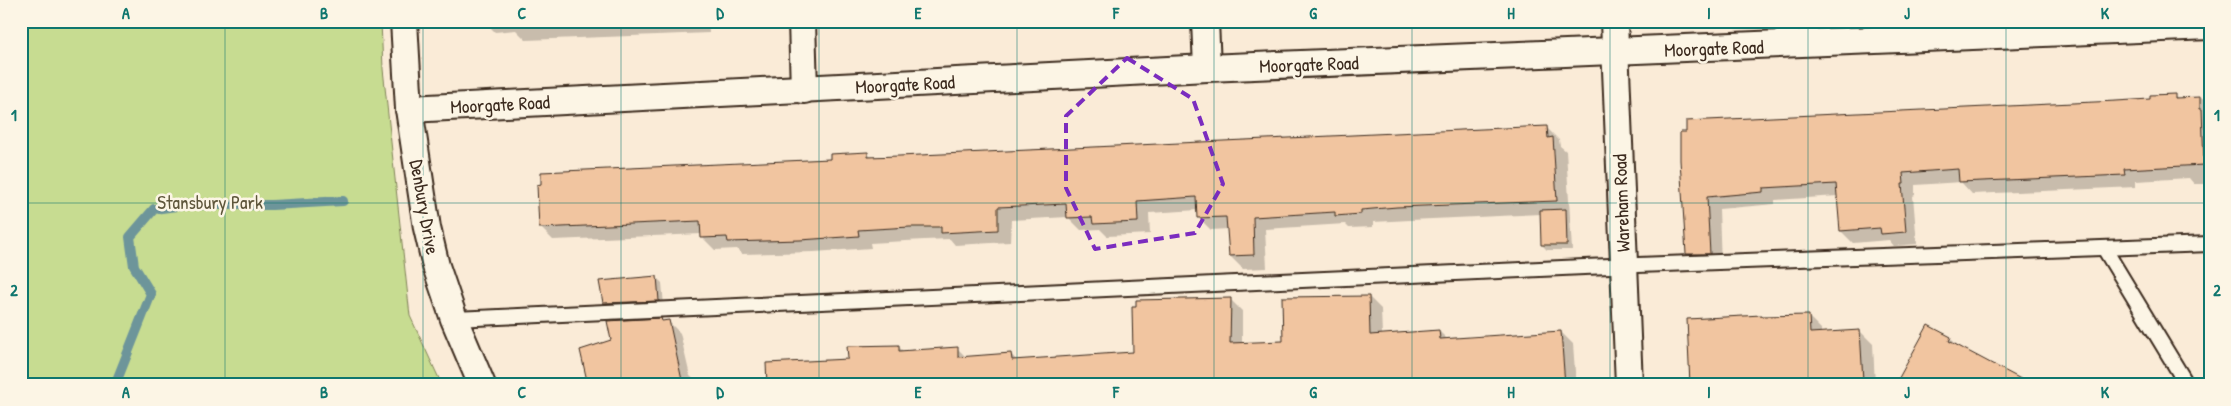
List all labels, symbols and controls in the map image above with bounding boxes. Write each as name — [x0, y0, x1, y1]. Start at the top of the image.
text: A — [122, 2, 130, 24]
text: B — [320, 2, 328, 24]
text: C — [518, 2, 527, 24]
text: D — [716, 2, 724, 24]
text: E — [914, 2, 922, 24]
text: F — [1112, 2, 1120, 24]
text: G — [1309, 2, 1317, 24]
text: H — [1507, 2, 1515, 24]
text: I — [1707, 2, 1711, 24]
text: J — [1904, 2, 1910, 24]
text: K — [2101, 2, 2110, 24]
street label: Moorgate Road — [1664, 33, 1765, 63]
street label: Moorgate Road — [1259, 49, 1360, 79]
street label: Moorgate Road — [855, 68, 956, 100]
street label: Moorgate Road — [450, 88, 551, 120]
text: 1 — [11, 104, 17, 126]
text: 1 — [2214, 104, 2220, 126]
street label: Wareham Road — [1606, 153, 1636, 252]
street label: Denbury Drive — [404, 157, 446, 257]
park label: Stansbury Park — [157, 189, 263, 215]
text: 2 — [10, 279, 18, 301]
text: 2 — [2213, 279, 2221, 301]
text: A — [122, 381, 130, 403]
text: B — [320, 381, 328, 403]
text: C — [518, 381, 527, 403]
text: D — [716, 381, 724, 403]
text: E — [914, 381, 922, 403]
text: F — [1112, 381, 1120, 403]
text: G — [1309, 381, 1317, 403]
text: H — [1507, 381, 1515, 403]
text: I — [1707, 381, 1711, 403]
text: J — [1904, 381, 1910, 403]
text: K — [2101, 381, 2110, 403]

